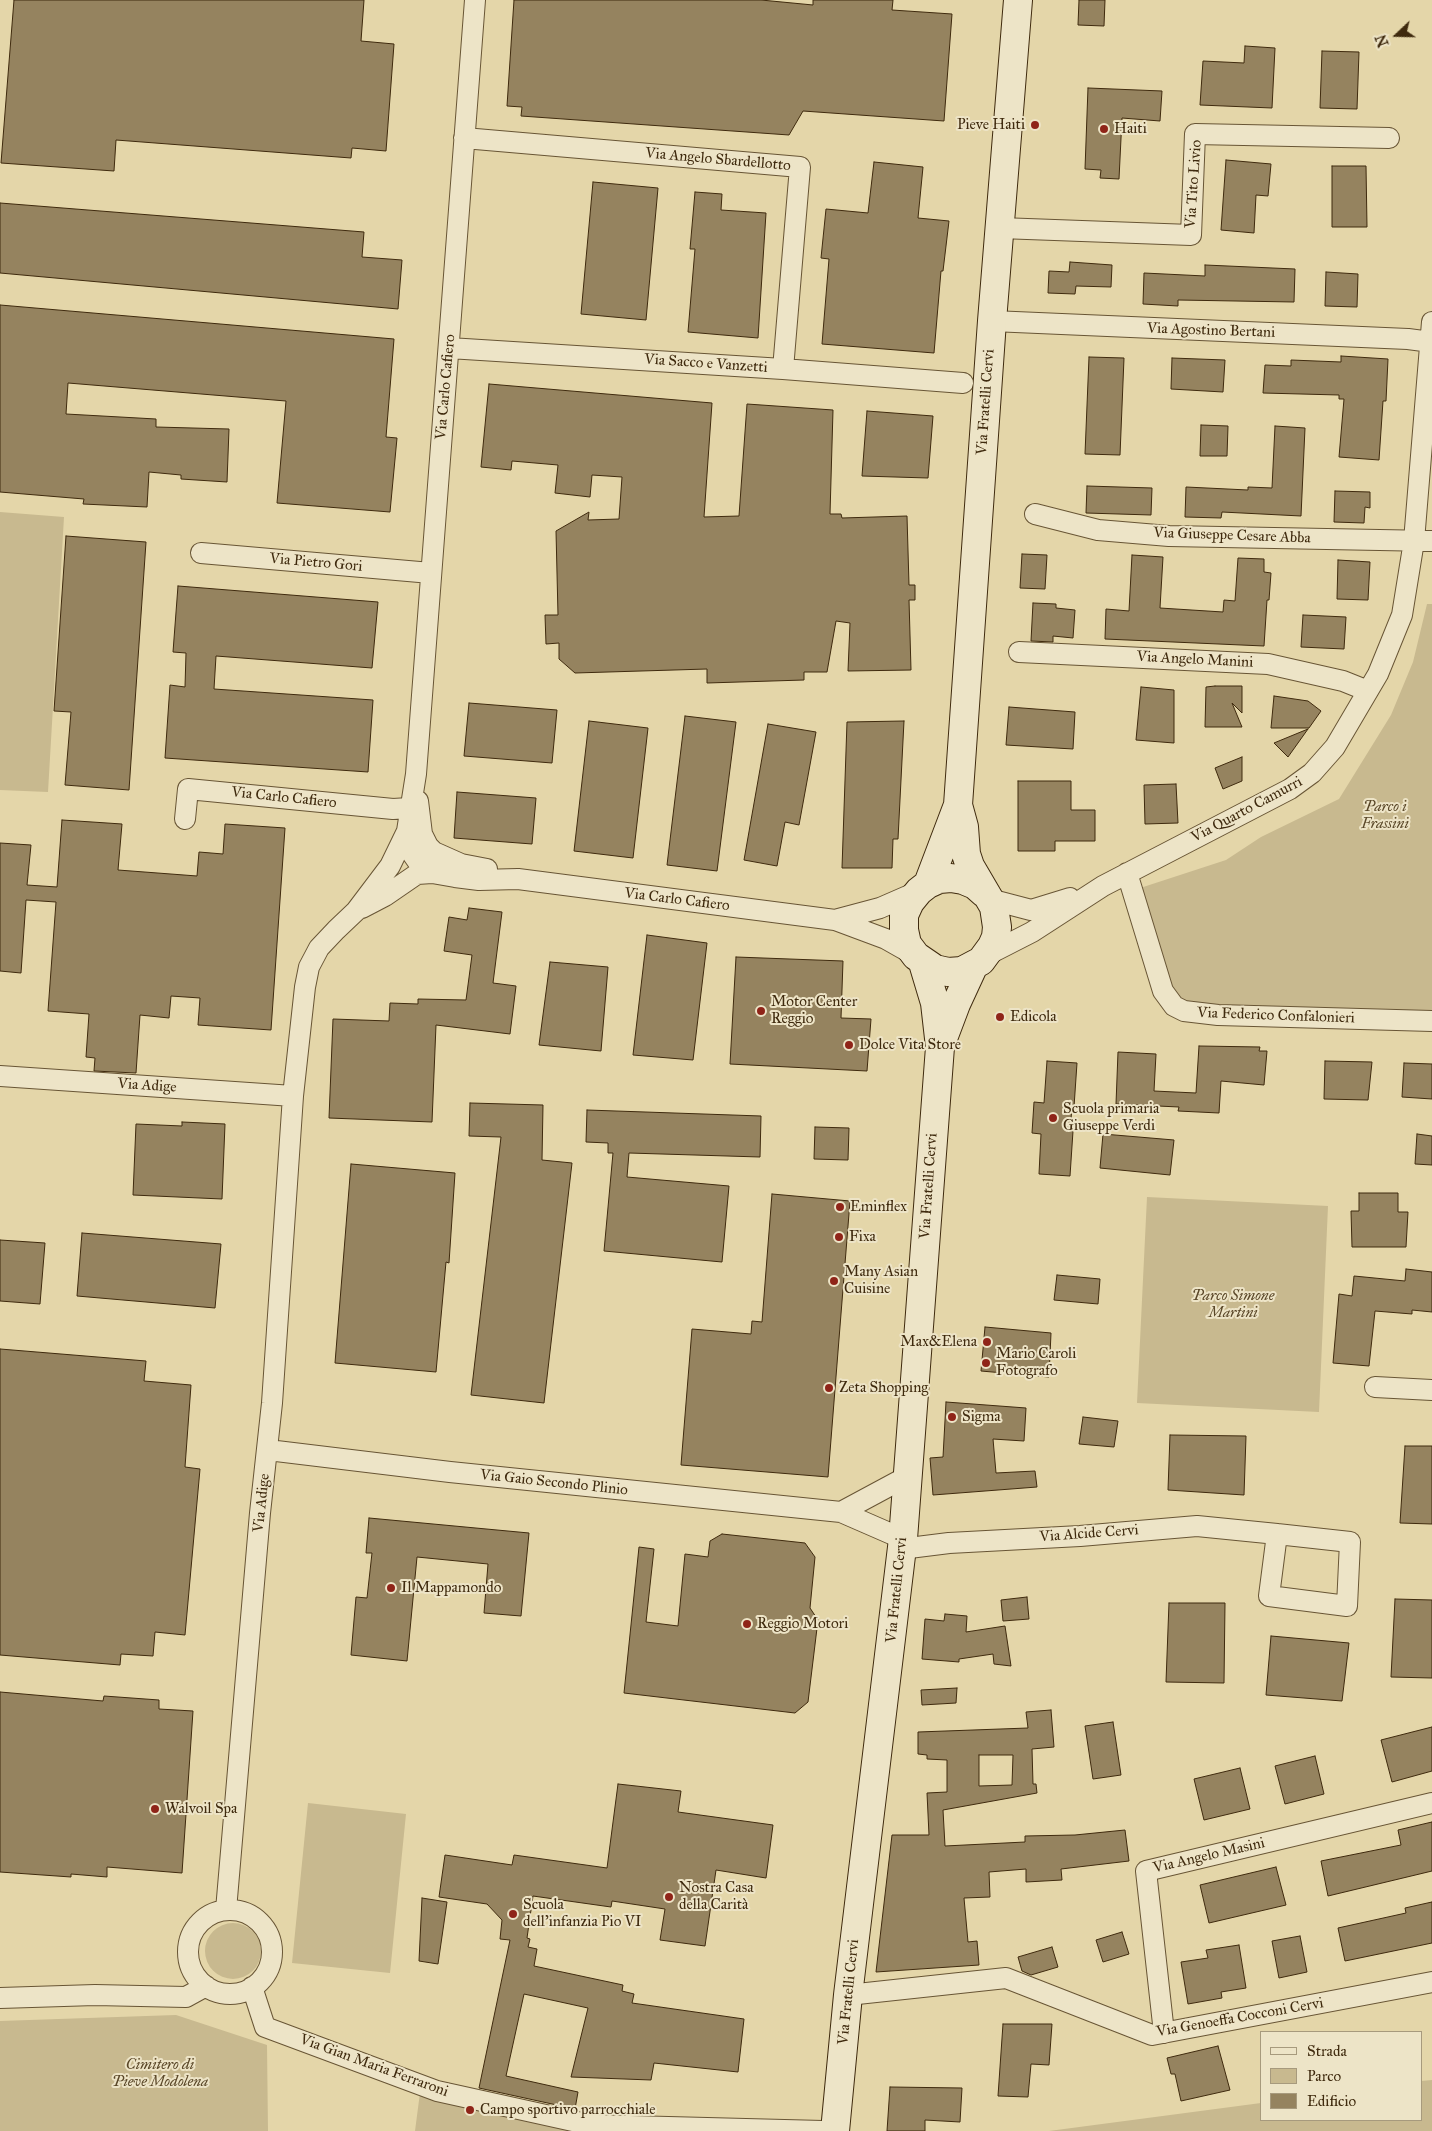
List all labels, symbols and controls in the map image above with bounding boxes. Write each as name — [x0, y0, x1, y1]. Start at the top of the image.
north arrow — [1372, 10, 1422, 60]
text: N — [1372, 32, 1393, 49]
place label: Pieve Haiti — [957, 116, 1025, 134]
marker: Pieve Haiti — [1029, 119, 1041, 131]
place label: Haiti — [1114, 120, 1147, 138]
marker: Haiti — [1098, 123, 1110, 135]
street label: Via Tito Livio — [1182, 139, 1206, 229]
street label: Via Angelo Sbardellotto — [644, 145, 792, 175]
street label: Via Agostino Bertani — [1146, 320, 1276, 342]
street label: Via Carlo Cafiero — [432, 334, 460, 440]
street label: Via Fratelli Cervi — [973, 348, 999, 456]
street label: Via Sacco e Vanzetti — [644, 351, 768, 377]
street label: Via Giuseppe Cesare Abba — [1153, 524, 1311, 548]
street label: Via Pietro Gori — [269, 550, 363, 576]
street label: Via Angelo Manini — [1136, 648, 1254, 672]
street label: Via Quarto Camurri — [1188, 773, 1306, 847]
street label: Via Carlo Cafiero — [230, 784, 338, 812]
park label: Parco i Frassini — [1361, 798, 1409, 833]
street label: Via Carlo Cafiero — [623, 885, 731, 915]
place label: Motor Center Reggio — [771, 993, 857, 1028]
street label: Via Federico Confalonieri — [1197, 1004, 1355, 1028]
marker: Motor Center Reggio — [755, 1005, 767, 1017]
place label: Edicola — [1010, 1008, 1057, 1026]
marker: Edicola — [994, 1011, 1006, 1023]
place label: Dolce Vita Store — [859, 1036, 961, 1054]
marker: Dolce Vita Store — [843, 1039, 855, 1051]
street label: Via Adige — [117, 1075, 177, 1097]
place label: Scuola primaria Giuseppe Verdi — [1063, 1100, 1159, 1135]
marker: Scuola primaria Giuseppe Verdi — [1047, 1112, 1059, 1124]
street label: Via Fratelli Cervi — [916, 1132, 942, 1240]
place label: Eminflex — [850, 1198, 907, 1216]
marker: Eminflex — [834, 1201, 846, 1213]
place label: Fixa — [849, 1228, 876, 1246]
marker: Fixa — [833, 1231, 845, 1243]
place label: Many Asian Cuisine — [844, 1263, 918, 1298]
marker: Many Asian Cuisine — [828, 1275, 840, 1287]
park label: Parco Simone Martini — [1192, 1287, 1274, 1322]
place label: Max&Elena — [900, 1333, 977, 1351]
marker: Max&Elena — [981, 1336, 993, 1348]
place label: Mario Caroli Fotografo — [996, 1345, 1076, 1380]
marker: Mario Caroli Fotografo — [980, 1357, 992, 1369]
place label: Zeta Shopping — [839, 1379, 928, 1397]
marker: Zeta Shopping — [823, 1382, 835, 1394]
place label: Sigma — [962, 1408, 1001, 1426]
marker: Sigma — [946, 1411, 958, 1423]
street label: Via Gaio Secondo Plinio — [479, 1466, 629, 1500]
street label: Via Adige — [250, 1473, 274, 1533]
street label: Via Alcide Cervi — [1039, 1522, 1139, 1546]
street label: Via Fratelli Cervi — [882, 1536, 912, 1644]
place label: Il Mappamondo — [401, 1579, 501, 1597]
marker: Il Mappamondo — [385, 1582, 397, 1594]
place label: Reggio Motori — [757, 1615, 848, 1633]
marker: Reggio Motori — [741, 1618, 753, 1630]
place label: Walvoil Spa — [165, 1800, 237, 1818]
marker: Walvoil Spa — [149, 1803, 161, 1815]
street label: Via Angelo Masini — [1151, 1834, 1267, 1878]
place label: Nostra Casa della Carità — [679, 1879, 753, 1914]
marker: Nostra Casa della Carità — [663, 1891, 675, 1903]
place label: Scuola dell'infanzia Pio VI — [523, 1896, 641, 1931]
marker: Scuola dell'infanzia Pio VI — [507, 1908, 519, 1920]
street label: Via Fratelli Cervi — [834, 1938, 864, 2046]
street label: Via Genoeffa Cocconi Cervi — [1155, 1994, 1325, 2042]
street label: Via Gian Maria Ferraroni — [297, 2031, 451, 2101]
legend — [1260, 2031, 1422, 2121]
text: Strada — [1307, 2042, 1347, 2060]
park label: Cimitero di Pieve Modolena — [112, 2056, 208, 2091]
text: Parco — [1307, 2067, 1341, 2085]
text: Edificio — [1307, 2092, 1356, 2110]
place label: Campo sportivo parrocchiale — [480, 2101, 655, 2119]
marker: Campo sportivo parrocchiale — [464, 2104, 476, 2116]

